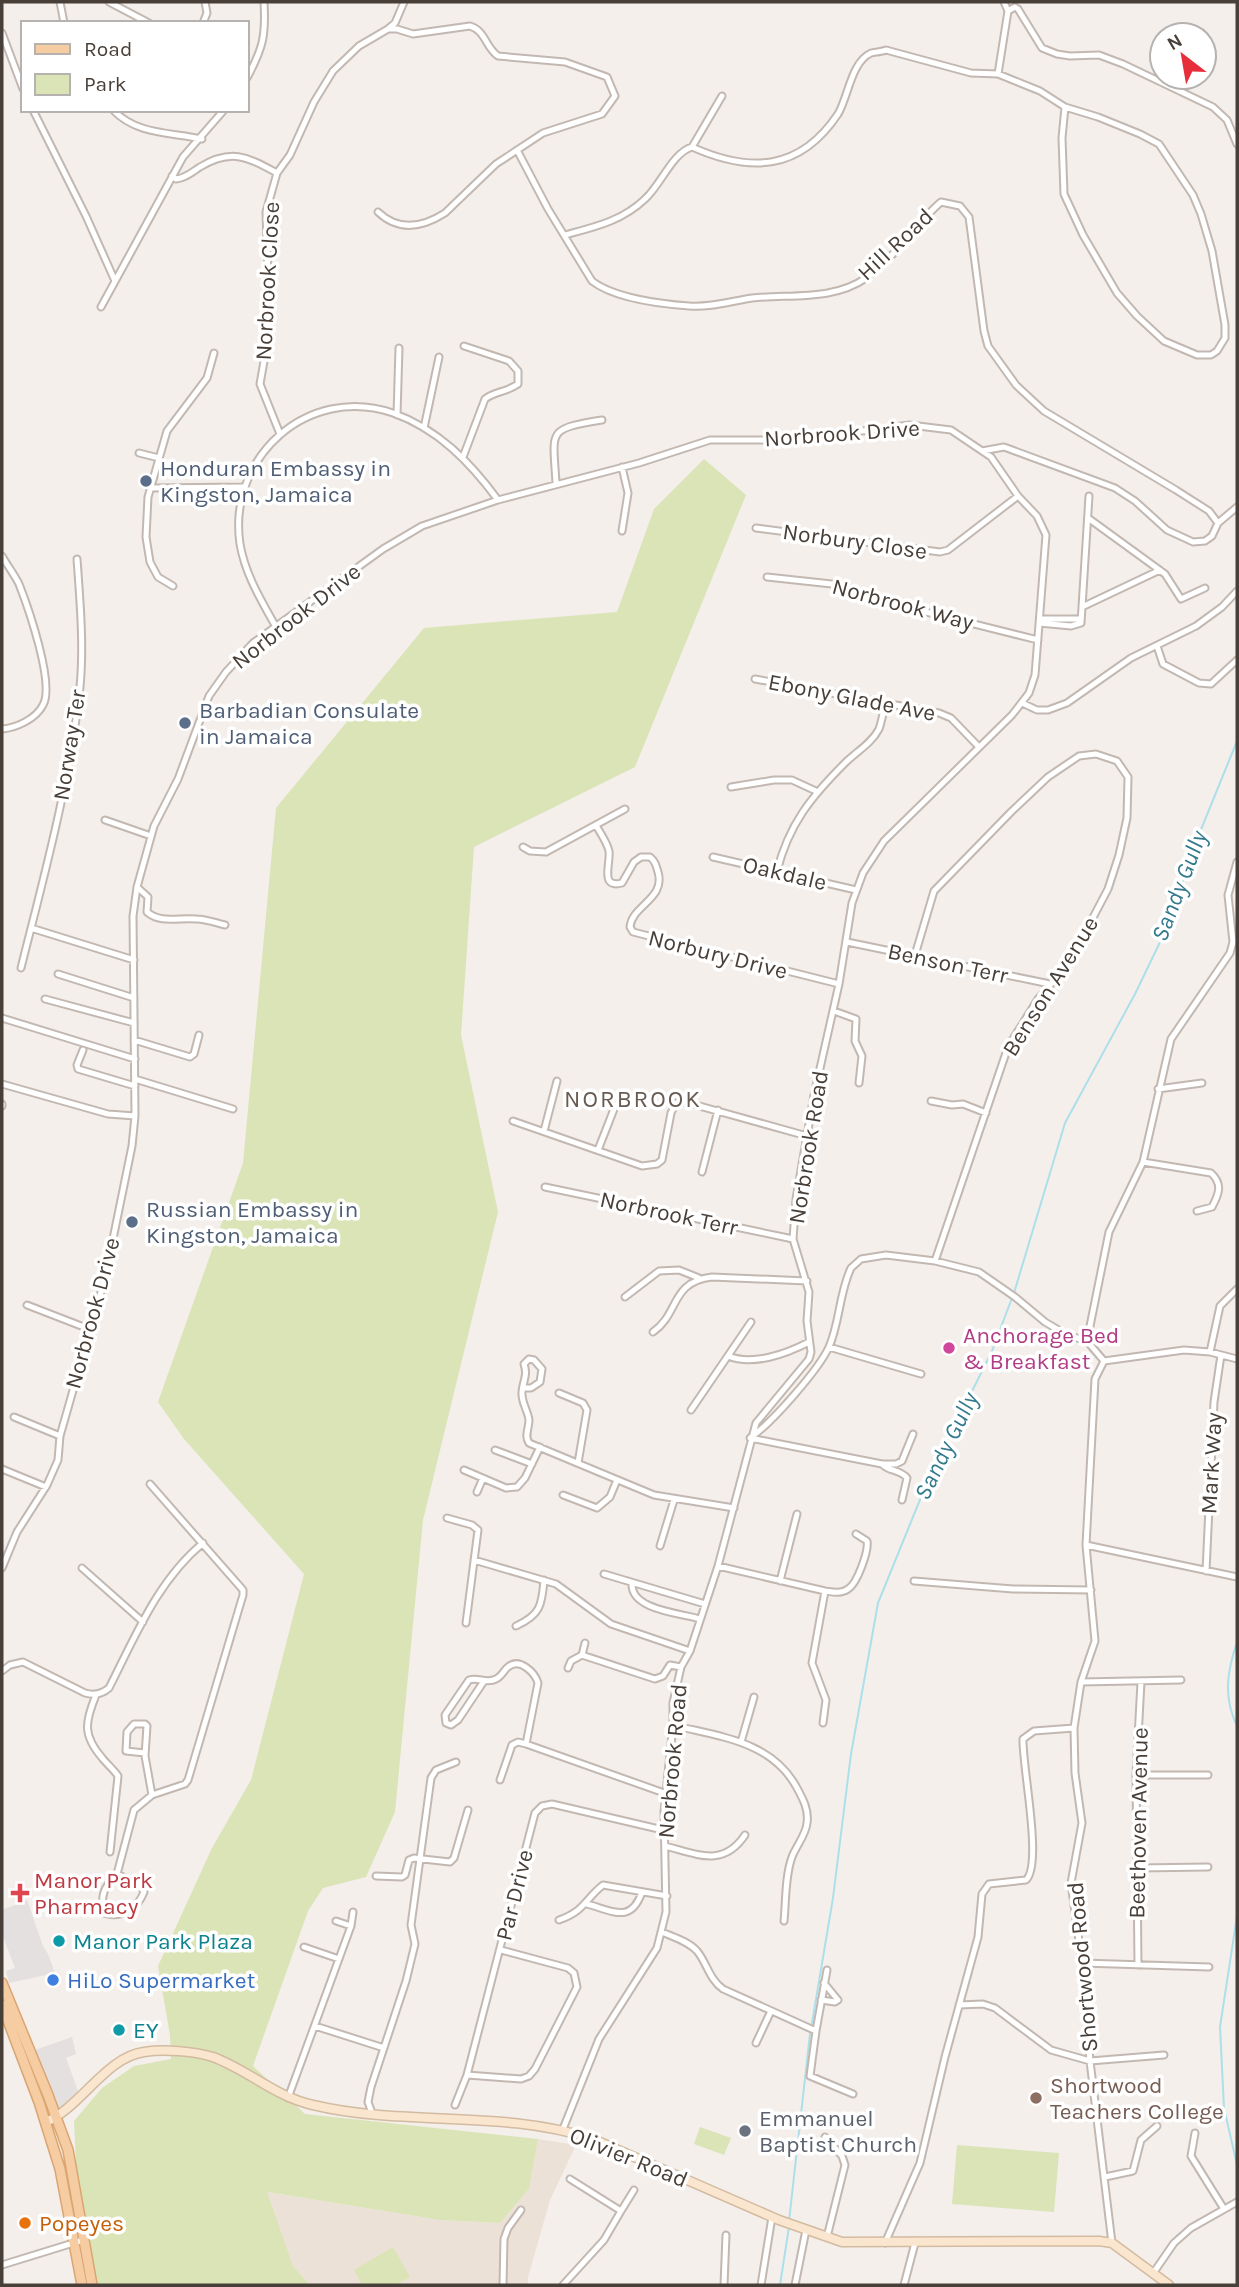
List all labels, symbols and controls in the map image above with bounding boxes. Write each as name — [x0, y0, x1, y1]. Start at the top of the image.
legend — [21, 21, 248, 112]
north arrow — [1148, 21, 1218, 91]
text: N — [1163, 29, 1186, 55]
text: Road — [84, 37, 132, 61]
text: Park — [84, 72, 127, 96]
street label: Norbrook Close — [250, 201, 285, 361]
street label: Hill Road — [852, 203, 939, 286]
street label: Norbrook Drive — [763, 415, 921, 452]
place label: Honduran Embassy in Kingston, Jamaica — [160, 455, 391, 508]
marker: Honduran Embassy in Kingston, Jamaica — [138, 473, 154, 489]
street label: Norbury Close — [781, 518, 929, 565]
street label: Norbrook Drive — [227, 558, 366, 675]
street label: Norbrook Way — [829, 573, 977, 636]
street label: Ebony Glade Ave — [766, 668, 938, 727]
street label: Norway Ter — [47, 687, 92, 803]
place label: Barbadian Consulate in Jamaica — [199, 697, 419, 750]
marker: Barbadian Consulate in Jamaica — [177, 715, 193, 731]
water label: Sandy Gully — [1145, 826, 1213, 945]
street label: Oakdale — [740, 851, 829, 896]
street label: Benson Avenue — [997, 911, 1104, 1061]
street label: Norbury Drive — [646, 924, 790, 985]
street label: Benson Terr — [885, 938, 1011, 990]
street label: Norbrook Road — [783, 1068, 834, 1226]
district label: NORBROOK — [564, 1085, 702, 1113]
street label: Norbrook Terr — [597, 1186, 741, 1241]
place label: Russian Embassy in Kingston, Jamaica — [146, 1196, 358, 1249]
marker: Russian Embassy in Kingston, Jamaica — [124, 1214, 140, 1230]
street label: Norbrook Drive — [59, 1234, 126, 1392]
place label: Anchorage Bed & Breakfast — [963, 1322, 1119, 1375]
marker: Anchorage Bed & Breakfast — [941, 1340, 957, 1356]
water label: Sandy Gully — [908, 1387, 984, 1504]
street label: Mark Way — [1195, 1411, 1228, 1515]
street label: Norbrook Road — [652, 1683, 693, 1839]
street label: Beethoven Avenue — [1123, 1727, 1154, 1919]
street label: Par Drive — [490, 1847, 539, 1943]
place label: Manor Park Pharmacy — [34, 1867, 153, 1920]
street label: Shortwood Road — [1062, 1881, 1103, 2053]
marker: Manor Park Pharmacy — [12, 1885, 28, 1901]
place label: Manor Park Plaza — [73, 1928, 253, 1955]
marker: Manor Park Plaza — [51, 1933, 67, 1949]
place label: HiLo Supermarket — [67, 1967, 256, 1994]
marker: HiLo Supermarket — [45, 1972, 61, 1988]
place label: EY — [133, 2017, 159, 2044]
marker: EY — [111, 2022, 127, 2038]
place label: Shortwood Teachers College — [1050, 2072, 1224, 2125]
marker: Shortwood Teachers College — [1028, 2090, 1044, 2106]
place label: Emmanuel Baptist Church — [759, 2105, 917, 2158]
street label: Olivier Road — [566, 2122, 692, 2193]
marker: Emmanuel Baptist Church — [737, 2123, 753, 2139]
place label: Popeyes — [39, 2210, 124, 2237]
marker: Popeyes — [17, 2215, 33, 2231]

